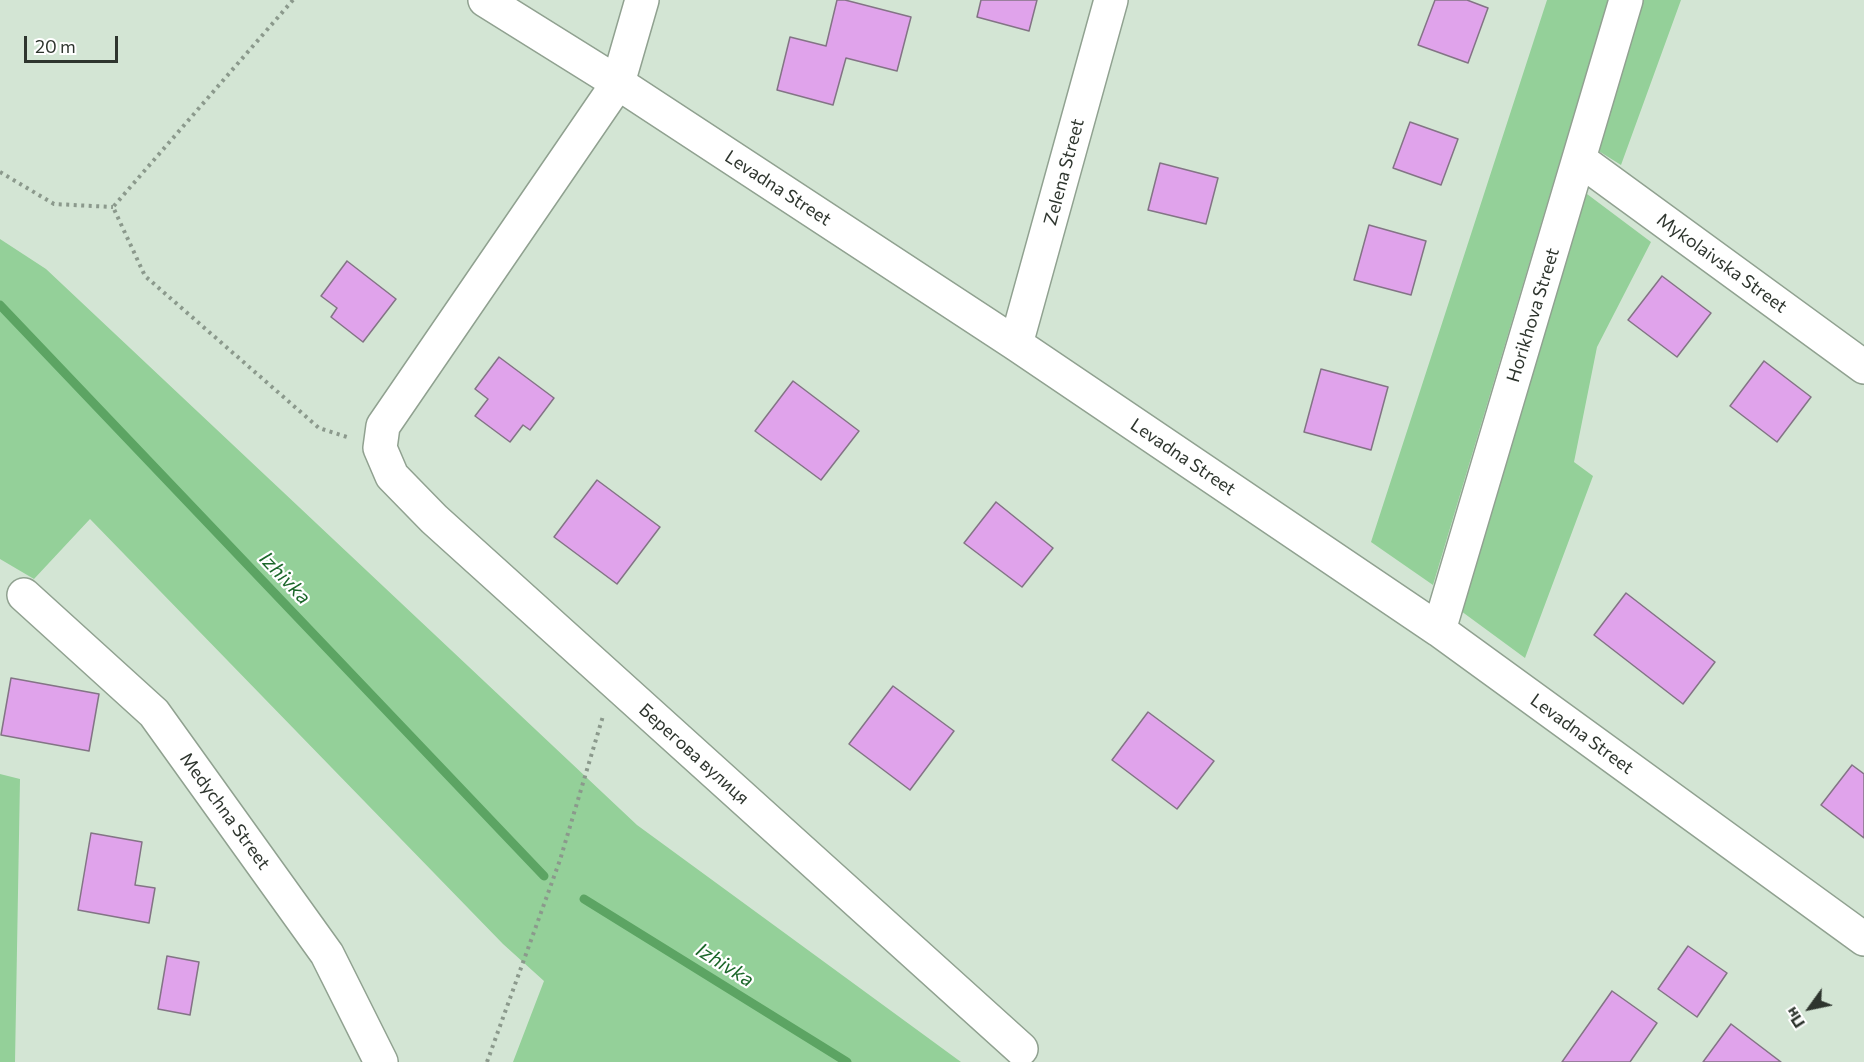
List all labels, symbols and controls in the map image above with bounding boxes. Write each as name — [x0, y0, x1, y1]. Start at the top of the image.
scale bar — [27, 24, 122, 62]
text: 20 m — [35, 35, 76, 57]
street label: Zelena Street — [1039, 116, 1089, 228]
street label: Levadna Street — [721, 146, 835, 230]
street label: Mykolaivska Street — [1653, 209, 1791, 317]
street label: Horikhova Street — [1502, 245, 1564, 385]
street label: Levadna Street — [1126, 414, 1240, 500]
water label: Izhivka — [254, 547, 316, 609]
street label: Levadna Street — [1526, 689, 1638, 779]
street label: Берегова вулиця — [635, 699, 753, 809]
street label: Medychna Street — [175, 748, 275, 874]
water label: Izhivka — [692, 938, 758, 992]
north arrow — [1780, 978, 1840, 1038]
text: Пн — [1781, 1004, 1808, 1032]

